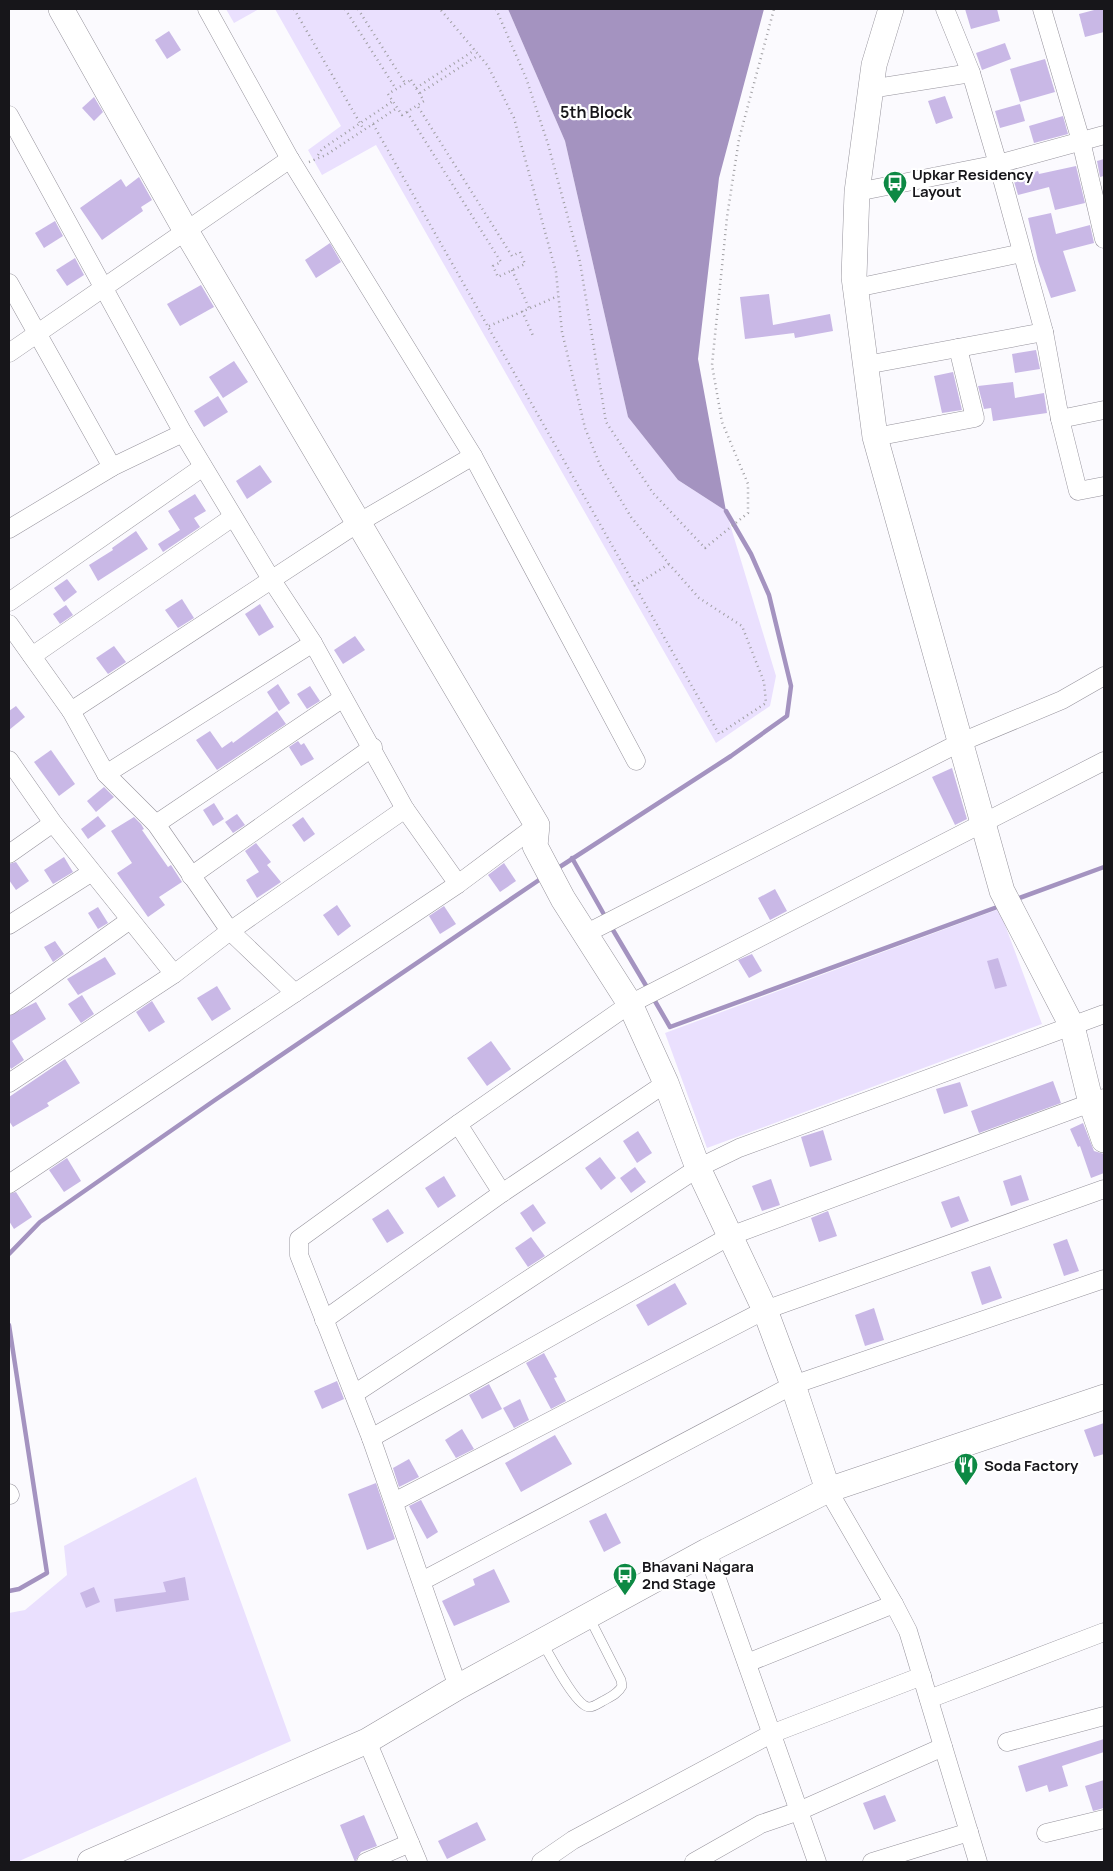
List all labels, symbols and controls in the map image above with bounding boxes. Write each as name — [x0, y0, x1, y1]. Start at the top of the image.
district label: 5th Block — [560, 101, 632, 123]
place label: Upkar Residency Layout — [912, 164, 1034, 202]
bus stop icon: Upkar Residency Layout — [882, 170, 908, 204]
restaurant icon: Soda Factory — [953, 1452, 979, 1486]
place label: Soda Factory — [984, 1455, 1079, 1476]
place label: Bhavani Nagara 2nd Stage — [642, 1556, 754, 1594]
bus stop icon: Bhavani Nagara 2nd Stage — [612, 1562, 638, 1596]

